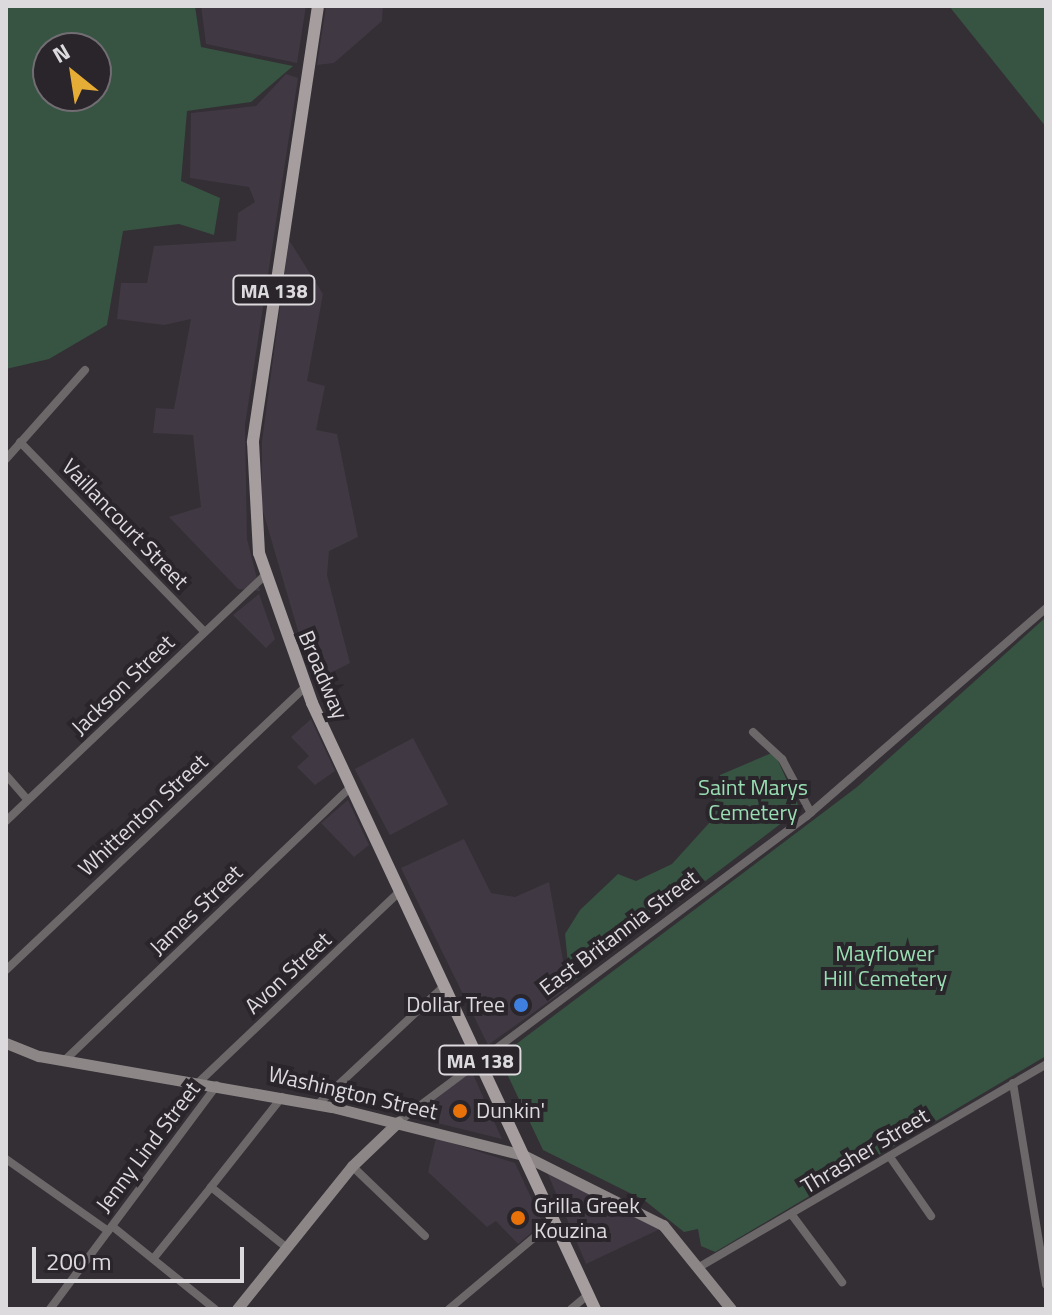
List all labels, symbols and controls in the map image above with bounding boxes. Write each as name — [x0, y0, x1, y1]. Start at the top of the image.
north arrow — [32, 32, 112, 112]
text: N — [46, 34, 76, 71]
road number: MA 138 — [232, 274, 316, 306]
street label: Vaillancourt Street — [56, 453, 194, 595]
street label: Broadway — [293, 627, 353, 723]
street label: Jackson Street — [66, 629, 180, 741]
street label: Whittenton Street — [73, 748, 213, 882]
park label: Saint Marys Cemetery — [698, 774, 808, 826]
street label: James Street — [144, 859, 248, 961]
street label: East Britannia Street — [534, 865, 704, 1001]
street label: Avon Street — [239, 926, 337, 1020]
park label: Mayflower Hill Cemetery — [823, 940, 947, 992]
place label: Dollar Tree — [406, 992, 505, 1018]
marker: Dollar Tree — [512, 996, 530, 1014]
road number: MA 138 — [438, 1044, 522, 1076]
street label: Washington Street — [266, 1061, 440, 1125]
street label: Jenny Lind Street — [90, 1076, 206, 1218]
place label: Dunkin' — [476, 1098, 545, 1124]
marker: Dunkin' — [451, 1102, 469, 1120]
street label: Thrasher Street — [796, 1103, 934, 1199]
place label: Grilla Greek Kouzina — [534, 1192, 640, 1244]
marker: Grilla Greek Kouzina — [509, 1209, 527, 1227]
scale bar — [36, 1231, 248, 1281]
text: 200 m — [46, 1243, 112, 1279]

